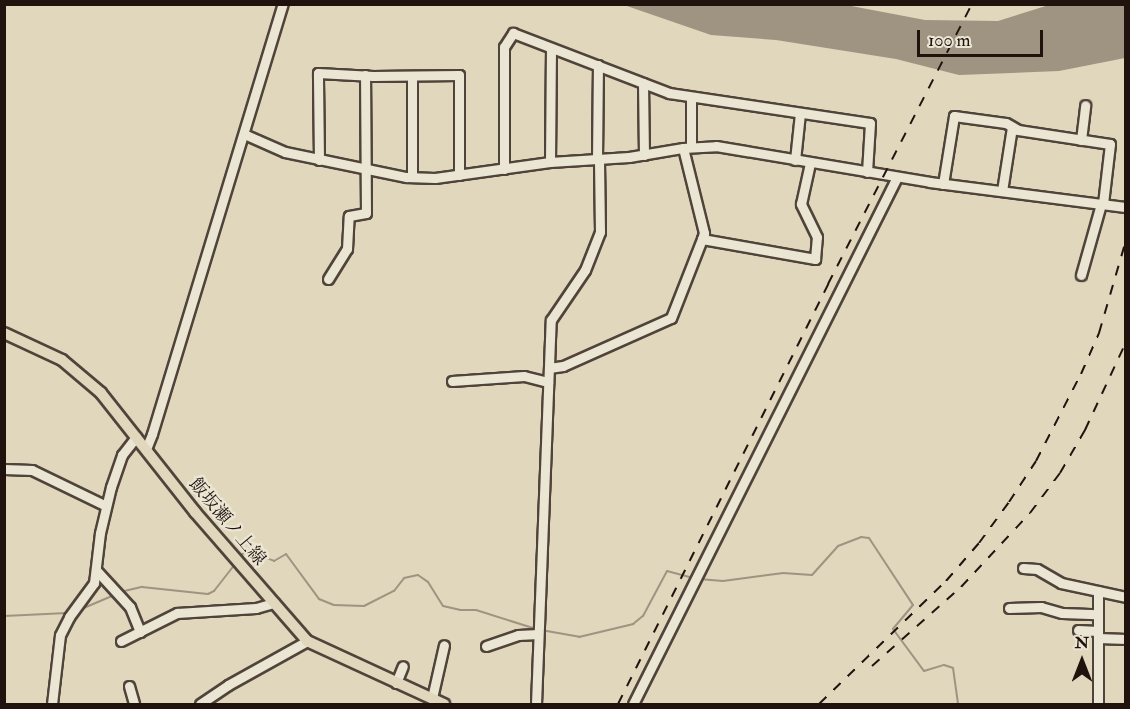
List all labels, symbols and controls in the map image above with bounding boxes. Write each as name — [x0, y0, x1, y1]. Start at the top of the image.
scale bar — [920, 18, 1046, 56]
text: 100 m — [928, 29, 971, 52]
street label: 飯坂瀬ノ上線 — [184, 474, 270, 570]
north arrow — [1052, 631, 1112, 691]
text: N — [1075, 633, 1089, 653]

